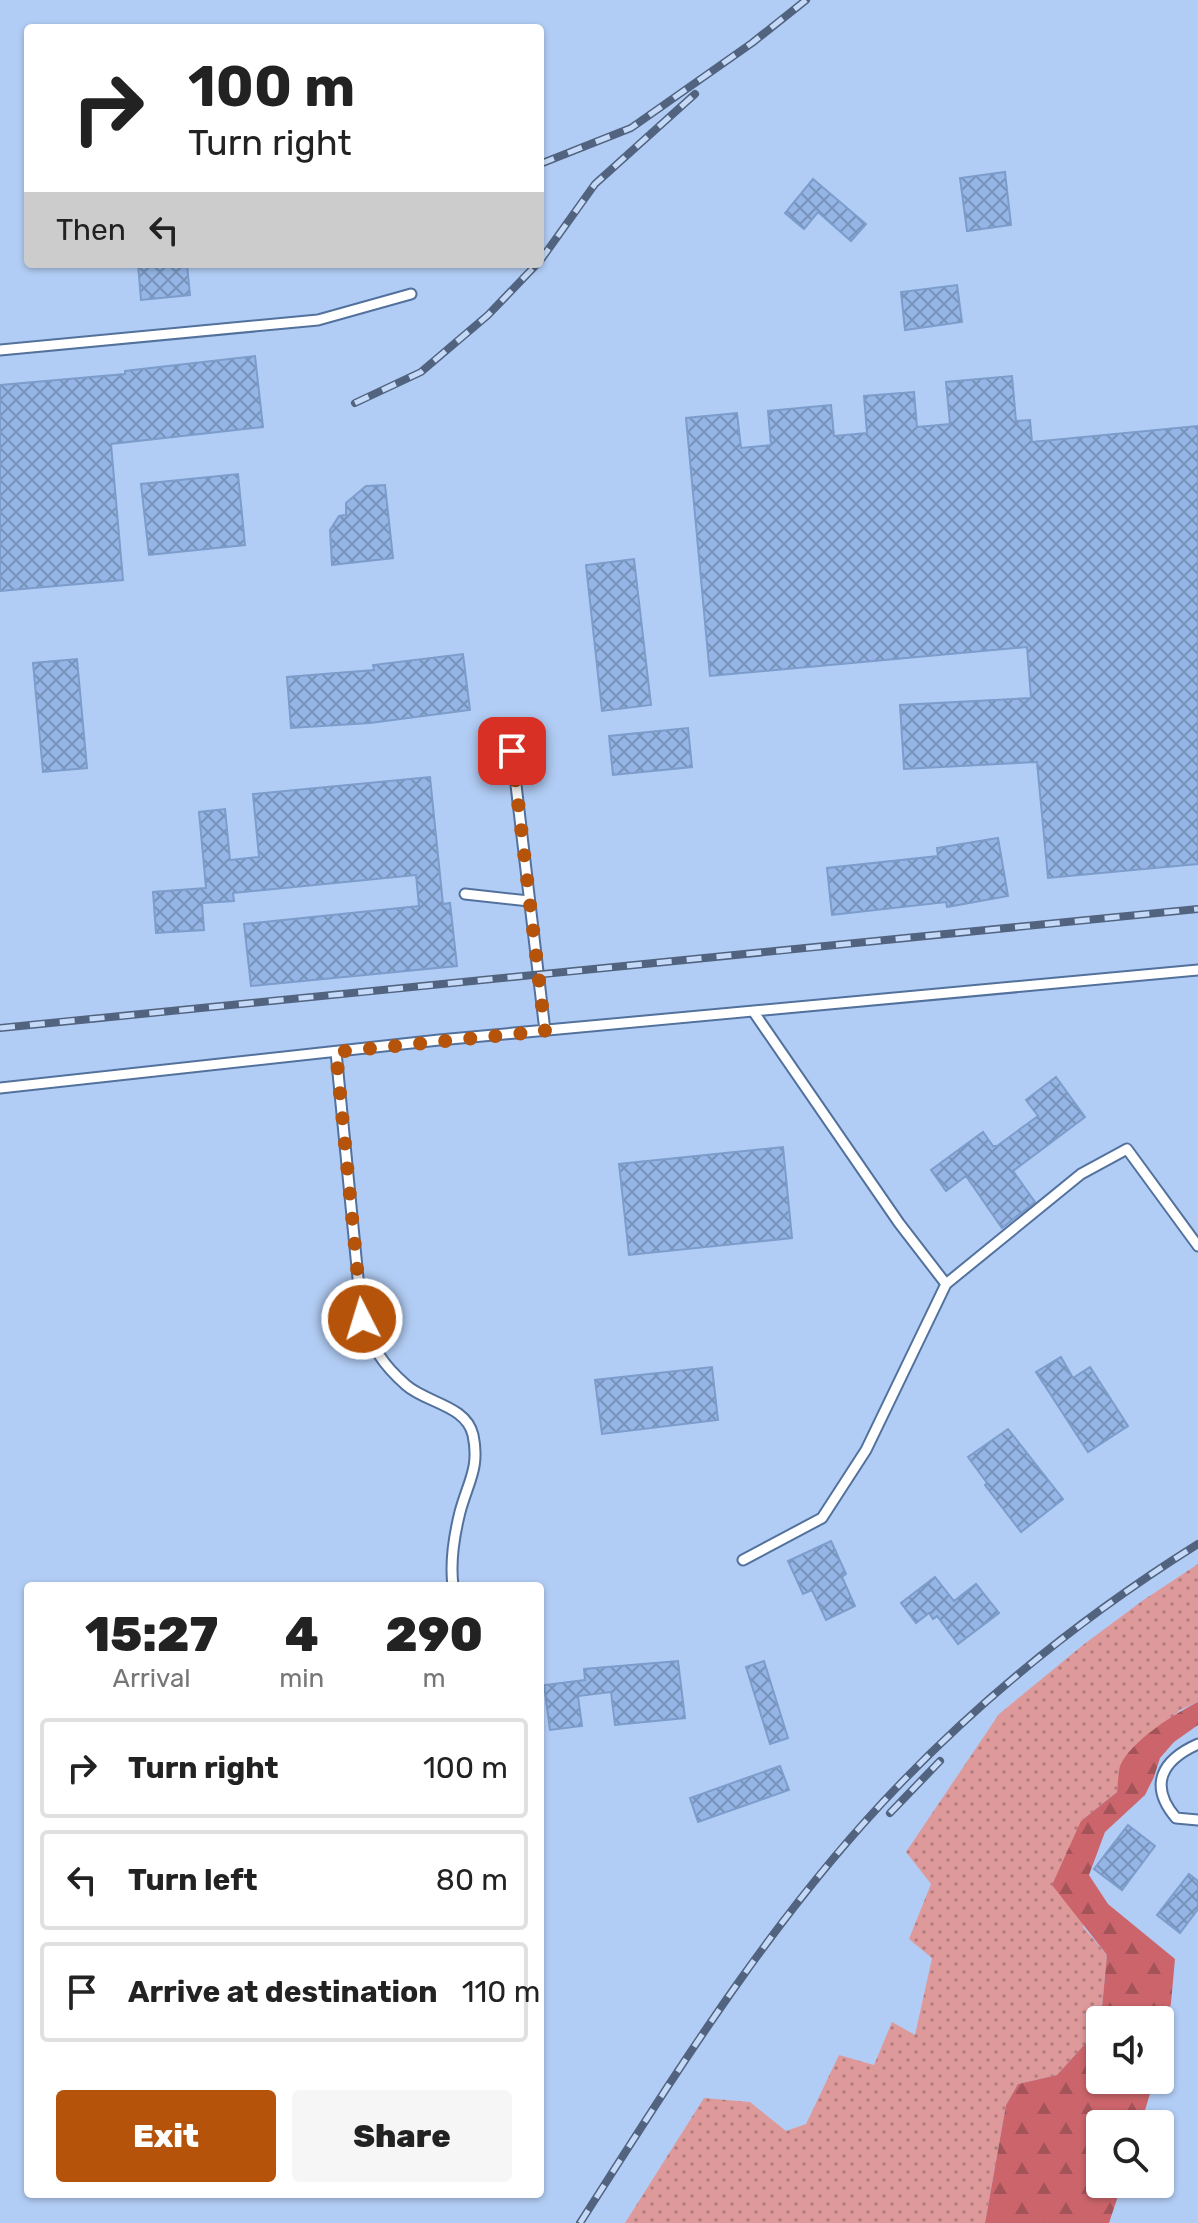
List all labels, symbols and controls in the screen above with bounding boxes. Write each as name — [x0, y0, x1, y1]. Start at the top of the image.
text: 100 m — [188, 54, 355, 120]
icon: right — [56, 56, 160, 160]
text: Turn right — [188, 121, 352, 164]
icon: left — [142, 208, 186, 252]
text: Then — [56, 212, 126, 248]
pin — [478, 717, 546, 785]
icon: arrive — [490, 729, 534, 773]
position arrow — [320, 1277, 404, 1361]
text: 15:27 — [85, 1606, 218, 1663]
text: 4 — [285, 1606, 319, 1663]
text: 290 — [385, 1606, 483, 1663]
text: Arrival — [113, 1663, 191, 1694]
text: min — [279, 1663, 324, 1694]
text: m — [423, 1663, 446, 1694]
icon: right — [60, 1746, 104, 1790]
text: Turn right — [128, 1750, 279, 1786]
text: 100 m — [423, 1750, 508, 1786]
icon: left — [60, 1858, 104, 1902]
text: Turn left — [128, 1862, 258, 1898]
text: 80 m — [436, 1862, 508, 1898]
icon: arrive — [60, 1970, 104, 2014]
text: Arrive at destination — [128, 1974, 438, 2010]
text: 110 m — [462, 1974, 540, 2010]
map controls — [1086, 2006, 1174, 2198]
button: sound — [1086, 2006, 1174, 2094]
button: Exit — [56, 2090, 276, 2182]
button: Share — [292, 2090, 512, 2182]
button: search — [1086, 2110, 1174, 2198]

